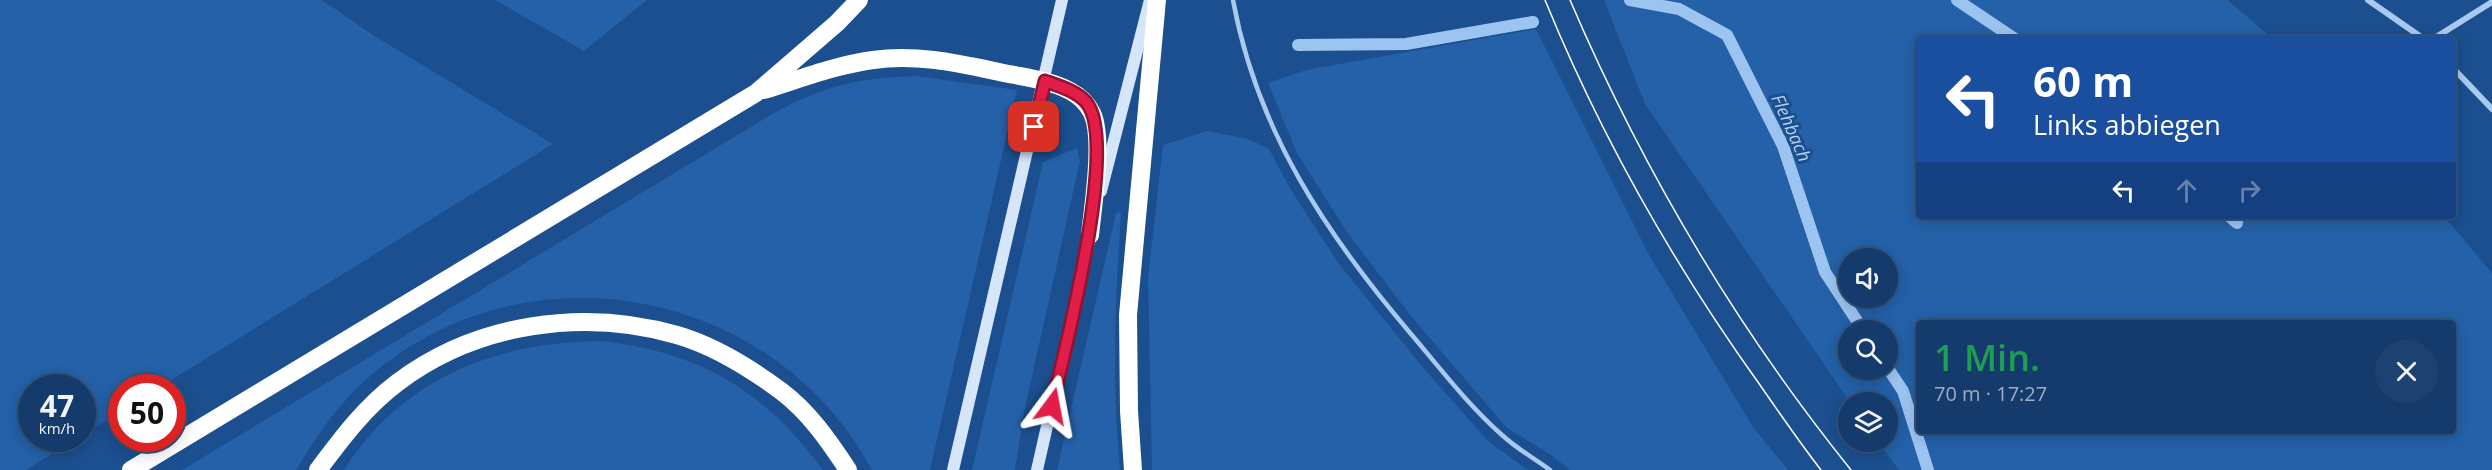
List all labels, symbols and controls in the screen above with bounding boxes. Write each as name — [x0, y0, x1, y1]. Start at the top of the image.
text: 60 m — [2033, 52, 2133, 109]
icon: left — [1934, 60, 2012, 138]
water label: Flehbach — [1766, 90, 1817, 165]
pin — [1008, 101, 1059, 152]
text: Links abbiegen — [2033, 106, 2221, 143]
icon: arrive — [1017, 110, 1050, 143]
icon: left — [2107, 174, 2140, 207]
icon: ahead — [2170, 174, 2203, 207]
icon: right — [2233, 174, 2266, 207]
map controls — [1838, 248, 1898, 452]
button: sound — [1838, 248, 1898, 308]
button: search — [1838, 320, 1898, 380]
text: 1 Min. — [1934, 333, 2040, 382]
button: close — [2375, 340, 2438, 403]
speed limit sign: 50 — [108, 374, 186, 452]
position arrow — [1020, 374, 1084, 438]
text: 70 m · 17:27 — [1934, 380, 2047, 407]
text: 47 — [40, 385, 74, 426]
button: layers — [1838, 392, 1898, 452]
text: km/h — [39, 418, 75, 438]

